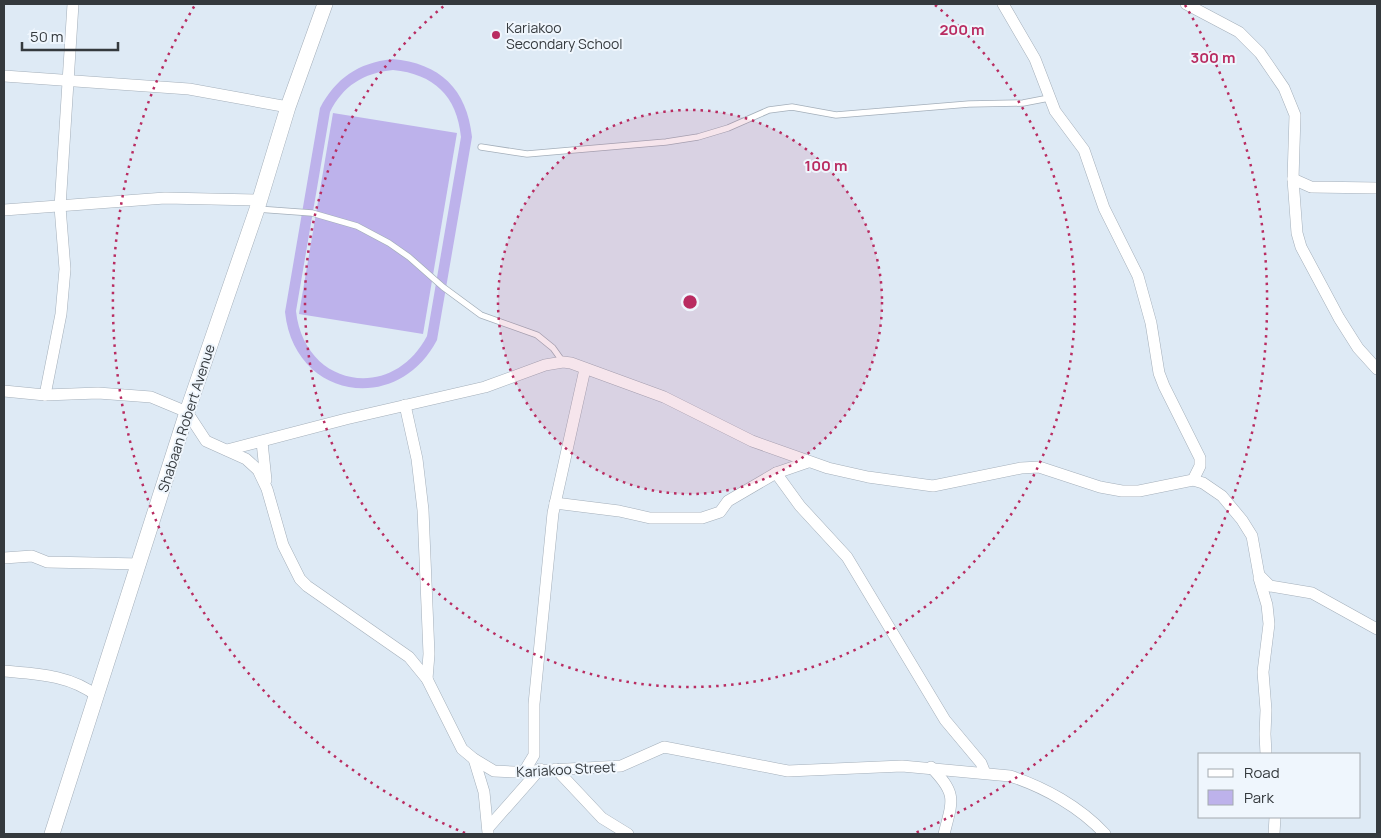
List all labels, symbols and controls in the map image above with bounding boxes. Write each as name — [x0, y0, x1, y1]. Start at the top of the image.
place label: Kariakoo Secondary School — [506, 18, 623, 53]
text: 200 m — [939, 19, 985, 40]
scale bar — [22, 20, 119, 52]
text: 50 m — [30, 26, 64, 47]
marker: Kariakoo Secondary School — [490, 29, 502, 41]
text: 300 m — [1191, 47, 1235, 68]
text: 100 m — [805, 155, 847, 176]
centre of rings — [681, 293, 699, 311]
street label: Shabaan Robert Avenue — [153, 342, 219, 494]
legend — [1198, 753, 1361, 818]
street label: Kariakoo Street — [516, 757, 617, 781]
text: Road — [1244, 762, 1280, 783]
text: Park — [1244, 787, 1274, 808]

